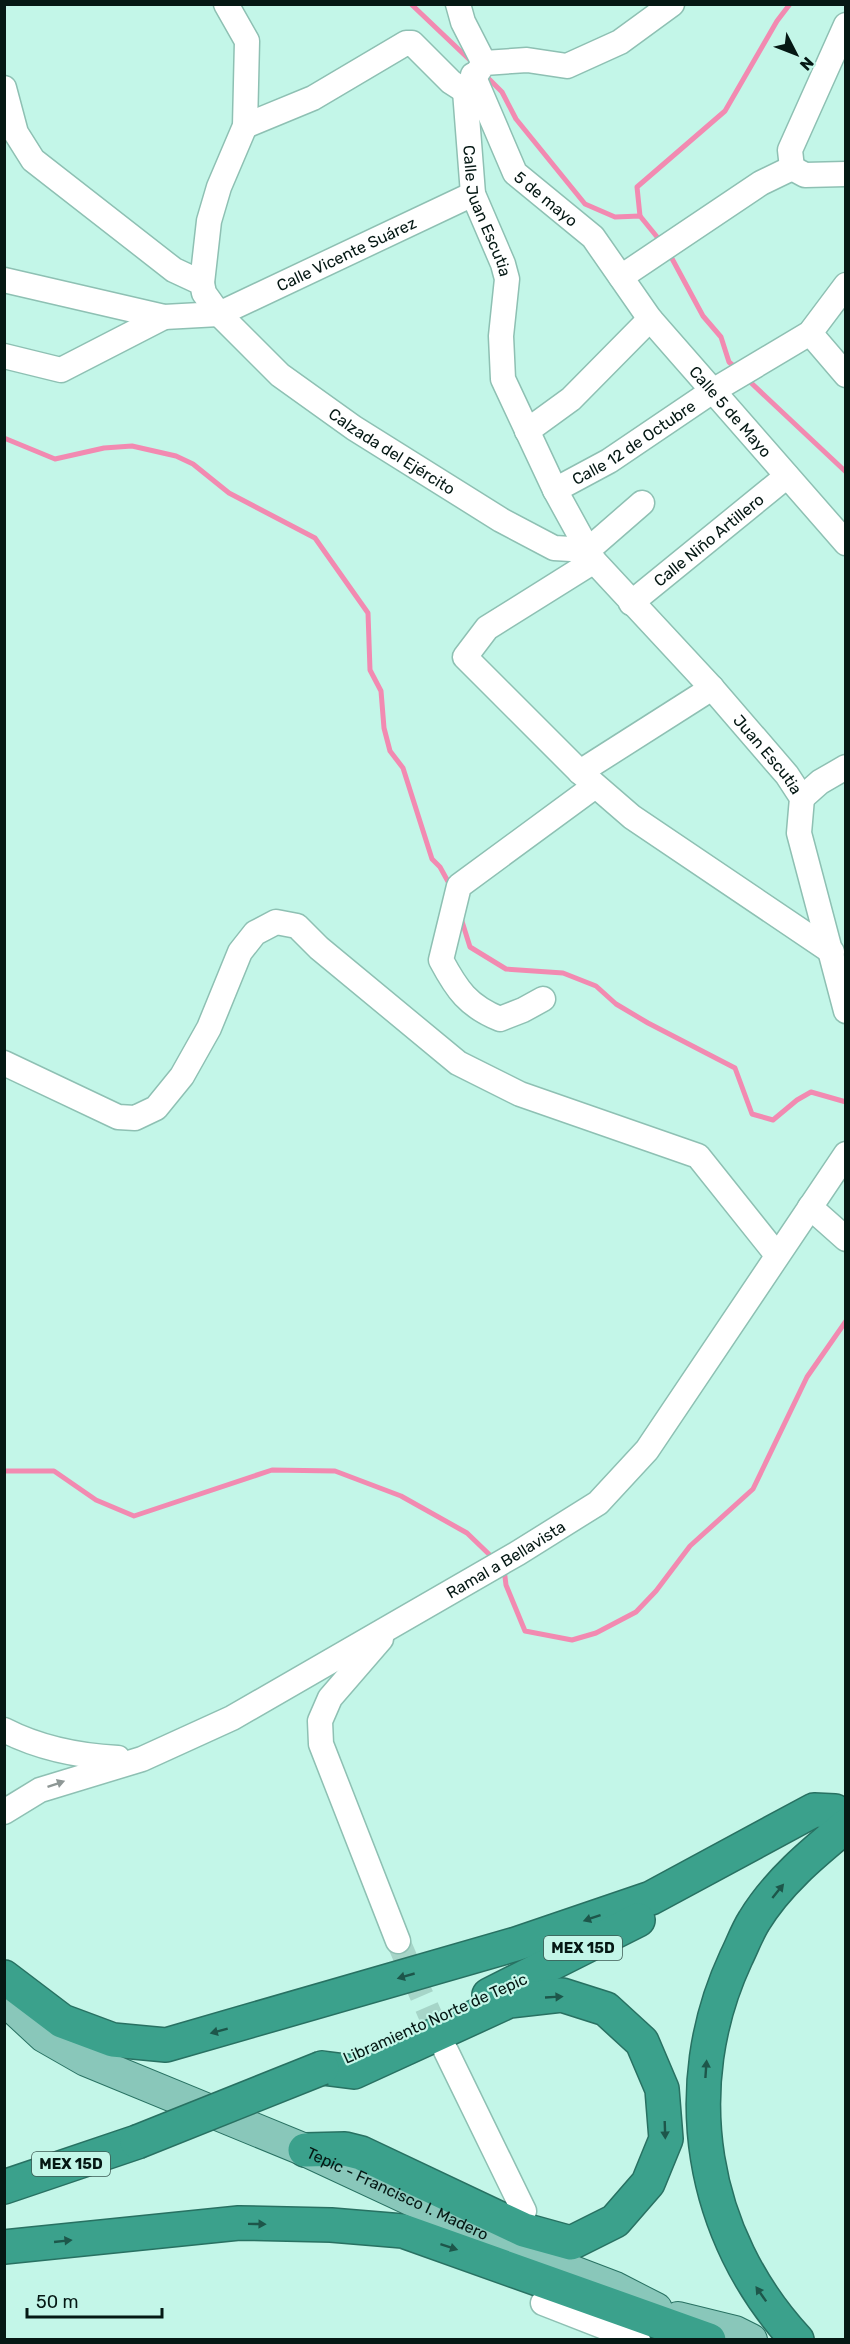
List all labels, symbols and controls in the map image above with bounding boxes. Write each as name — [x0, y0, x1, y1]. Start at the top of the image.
north arrow — [766, 24, 826, 84]
text: N — [796, 53, 818, 74]
street label: Calle Juan Escutia — [459, 144, 515, 279]
street label: 5 de mayo — [510, 167, 581, 231]
street label: Calle Vicente Suárez — [274, 213, 419, 295]
street label: Calle 5 de Mayo — [685, 362, 775, 461]
street label: Calle 12 de Octubre — [569, 396, 699, 489]
street label: Calzada del Ejército — [325, 404, 458, 499]
street label: Calle Niño Artillero — [650, 490, 768, 591]
street label: Juan Escutia — [729, 711, 806, 798]
street label: Ramal a Bellavista — [443, 1517, 569, 1602]
one-way arrow — [47, 1779, 65, 1789]
one-way arrow — [771, 1883, 784, 1899]
one-way arrow — [583, 1913, 601, 1923]
road number: MEX 15D — [544, 1936, 622, 1960]
street label: Libramiento Norte de Tepic — [340, 1969, 530, 2068]
one-way arrow — [397, 1972, 415, 1981]
one-way arrow — [545, 1992, 564, 2001]
one-way arrow — [210, 2027, 228, 2036]
one-way arrow — [701, 2059, 711, 2078]
one-way arrow — [660, 2120, 669, 2139]
street label: Tepic - Francisco I. Madero — [304, 2143, 492, 2244]
road number: MEX 15D — [32, 2152, 110, 2176]
one-way arrow — [247, 2219, 266, 2228]
one-way arrow — [53, 2236, 72, 2246]
one-way arrow — [440, 2242, 458, 2252]
scale bar — [27, 2281, 162, 2319]
one-way arrow — [755, 2286, 767, 2302]
text: 50 m — [36, 2291, 79, 2313]

